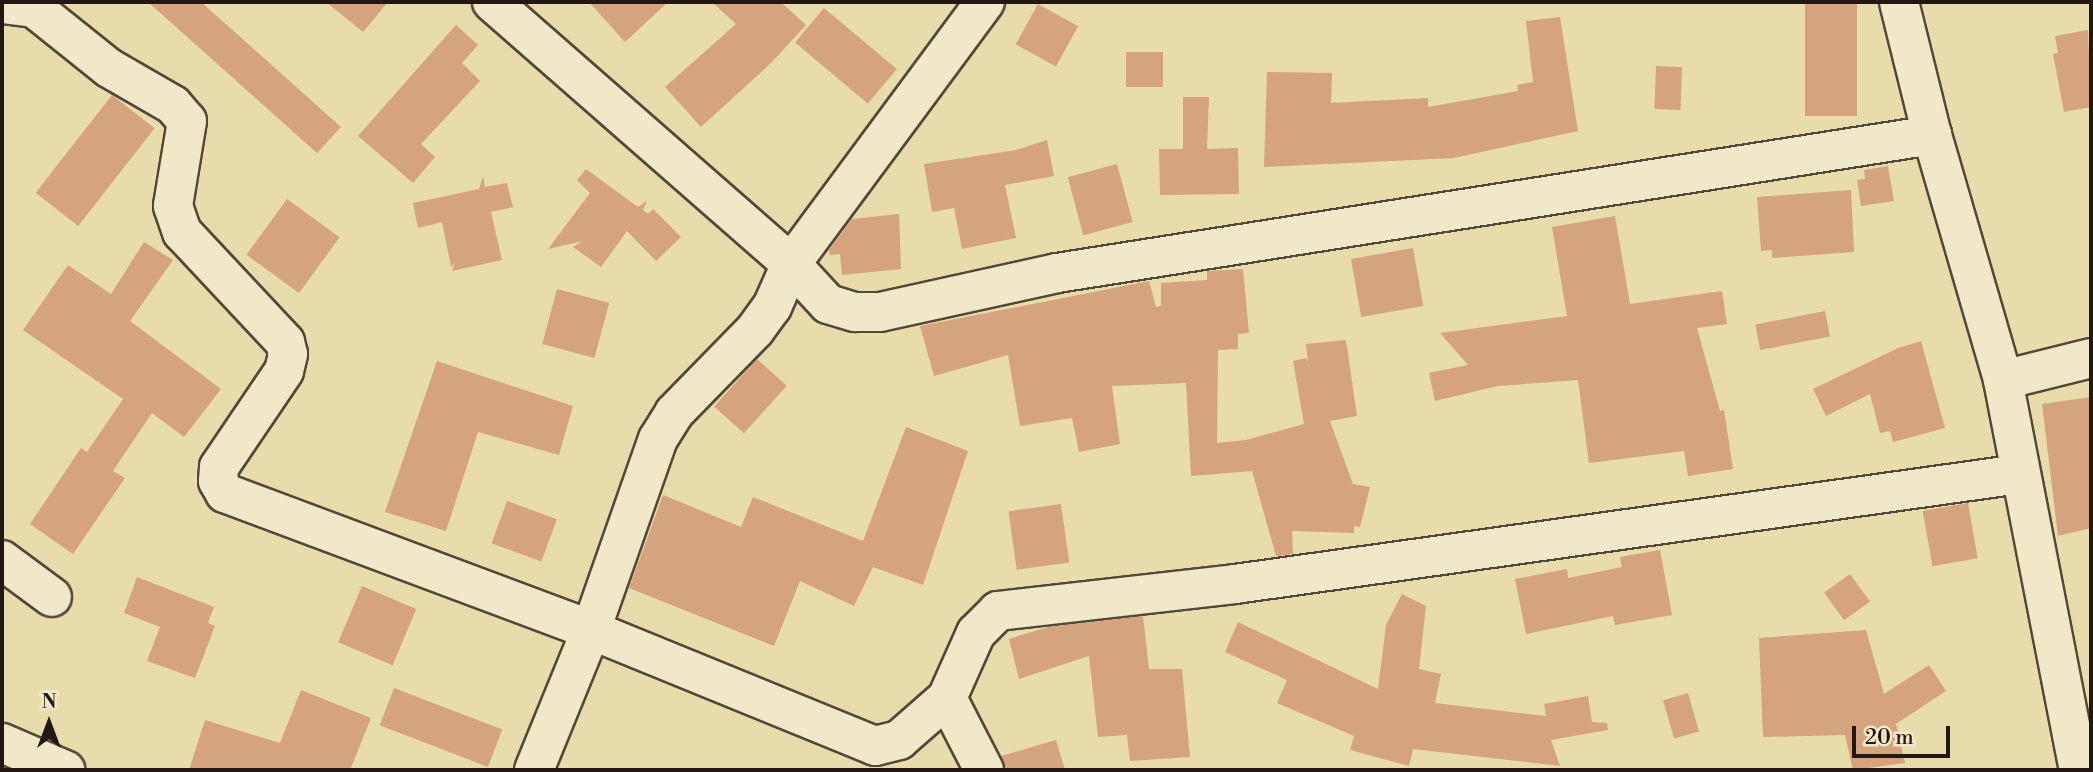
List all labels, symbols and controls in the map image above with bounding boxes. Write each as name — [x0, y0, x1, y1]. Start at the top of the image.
north arrow — [14, 688, 84, 758]
text: N — [41, 690, 57, 714]
scale bar — [1855, 712, 1953, 756]
text: 20 m — [1865, 725, 1914, 751]

